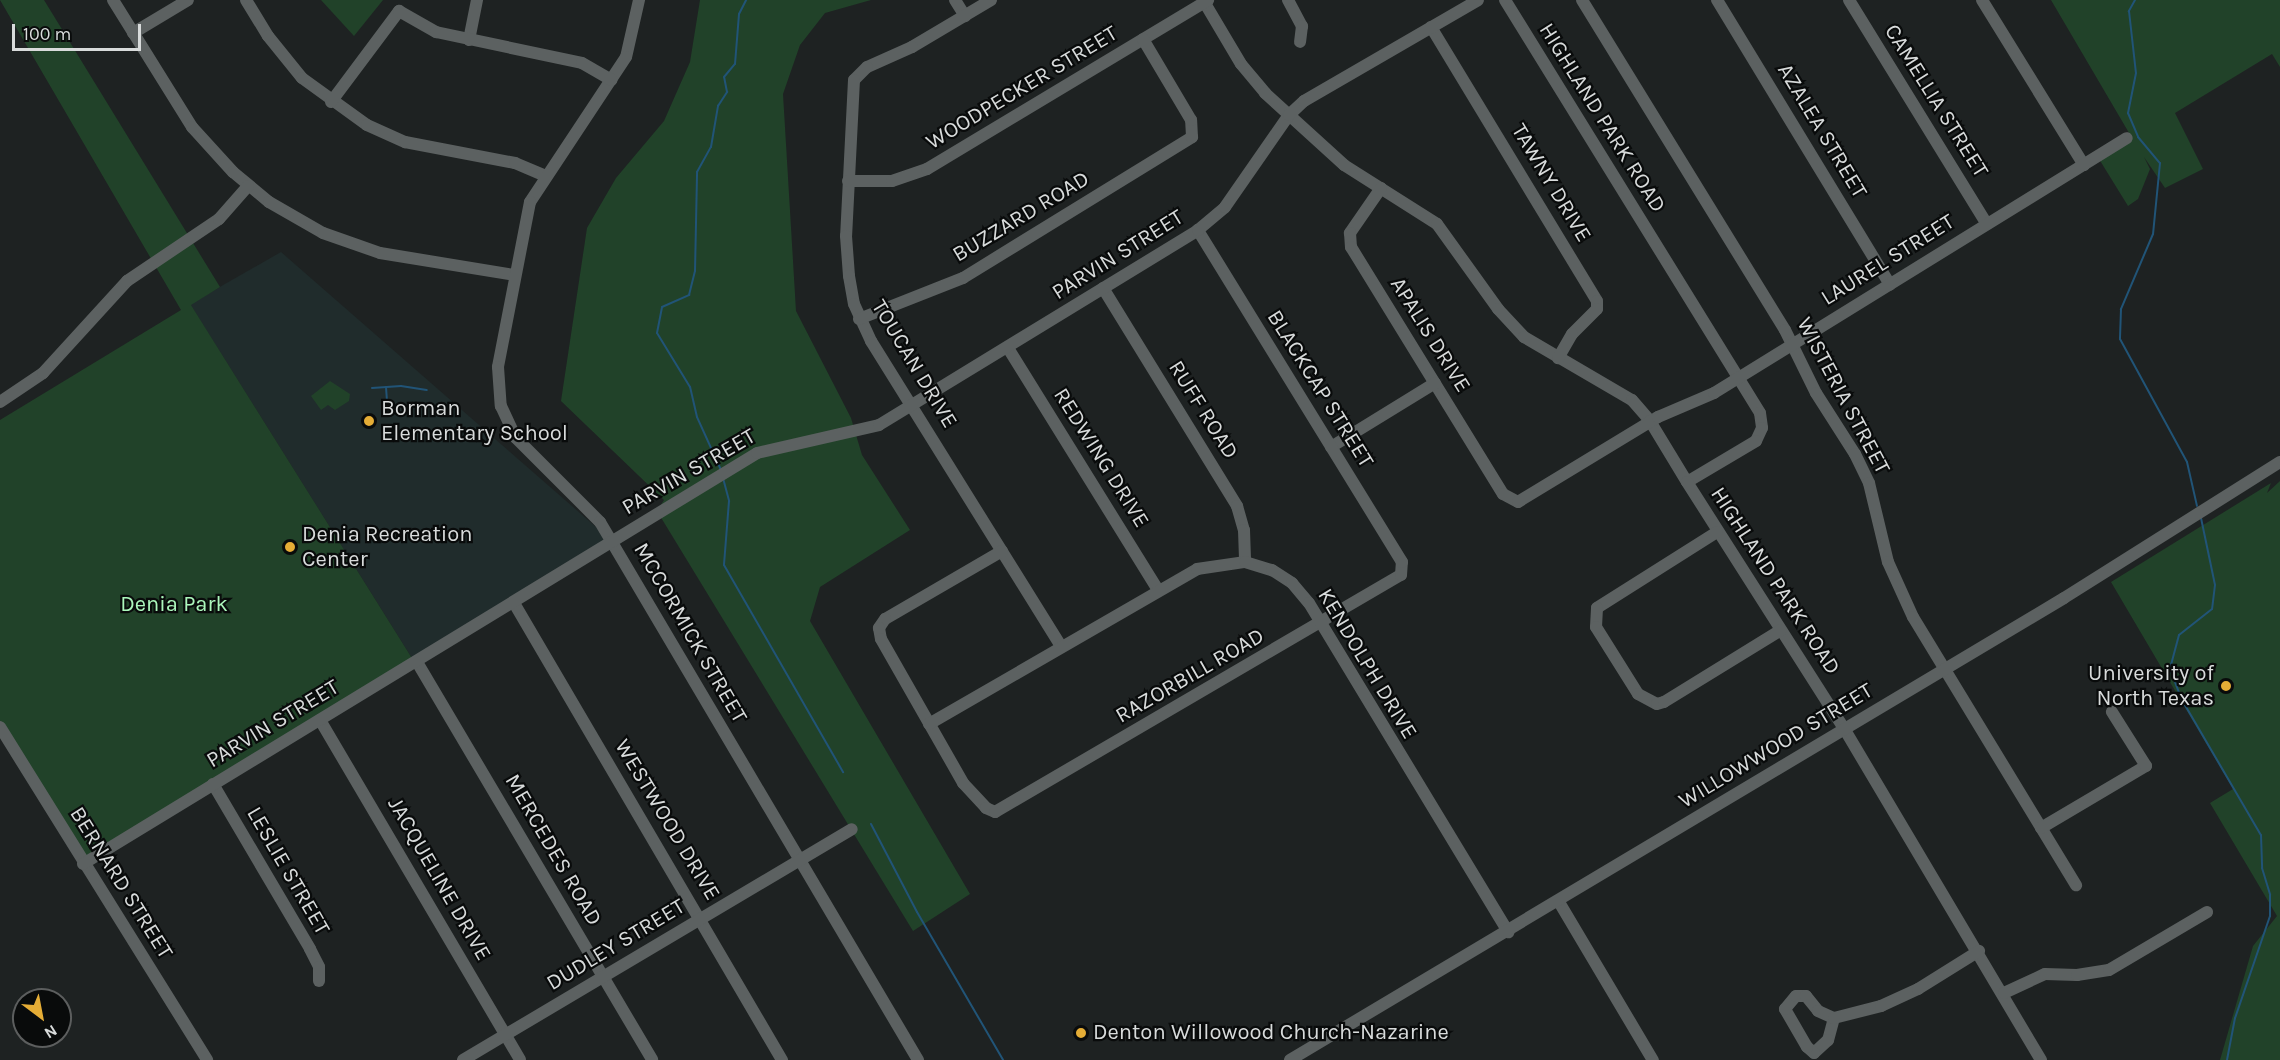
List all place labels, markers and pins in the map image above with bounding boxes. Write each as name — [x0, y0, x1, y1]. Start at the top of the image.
place label: Borman Elementary School — [381, 395, 568, 446]
marker: Borman Elementary School — [362, 414, 376, 428]
place label: Denia Recreation Center — [302, 521, 473, 572]
marker: Denia Recreation Center — [283, 540, 297, 554]
place label: University of North Texas — [2088, 660, 2214, 712]
marker: University of North Texas — [2219, 679, 2233, 693]
place label: Denton Willowood Church-Nazarine — [1093, 1020, 1449, 1046]
marker: Denton Willowood Church-Nazarine — [1074, 1026, 1088, 1040]

